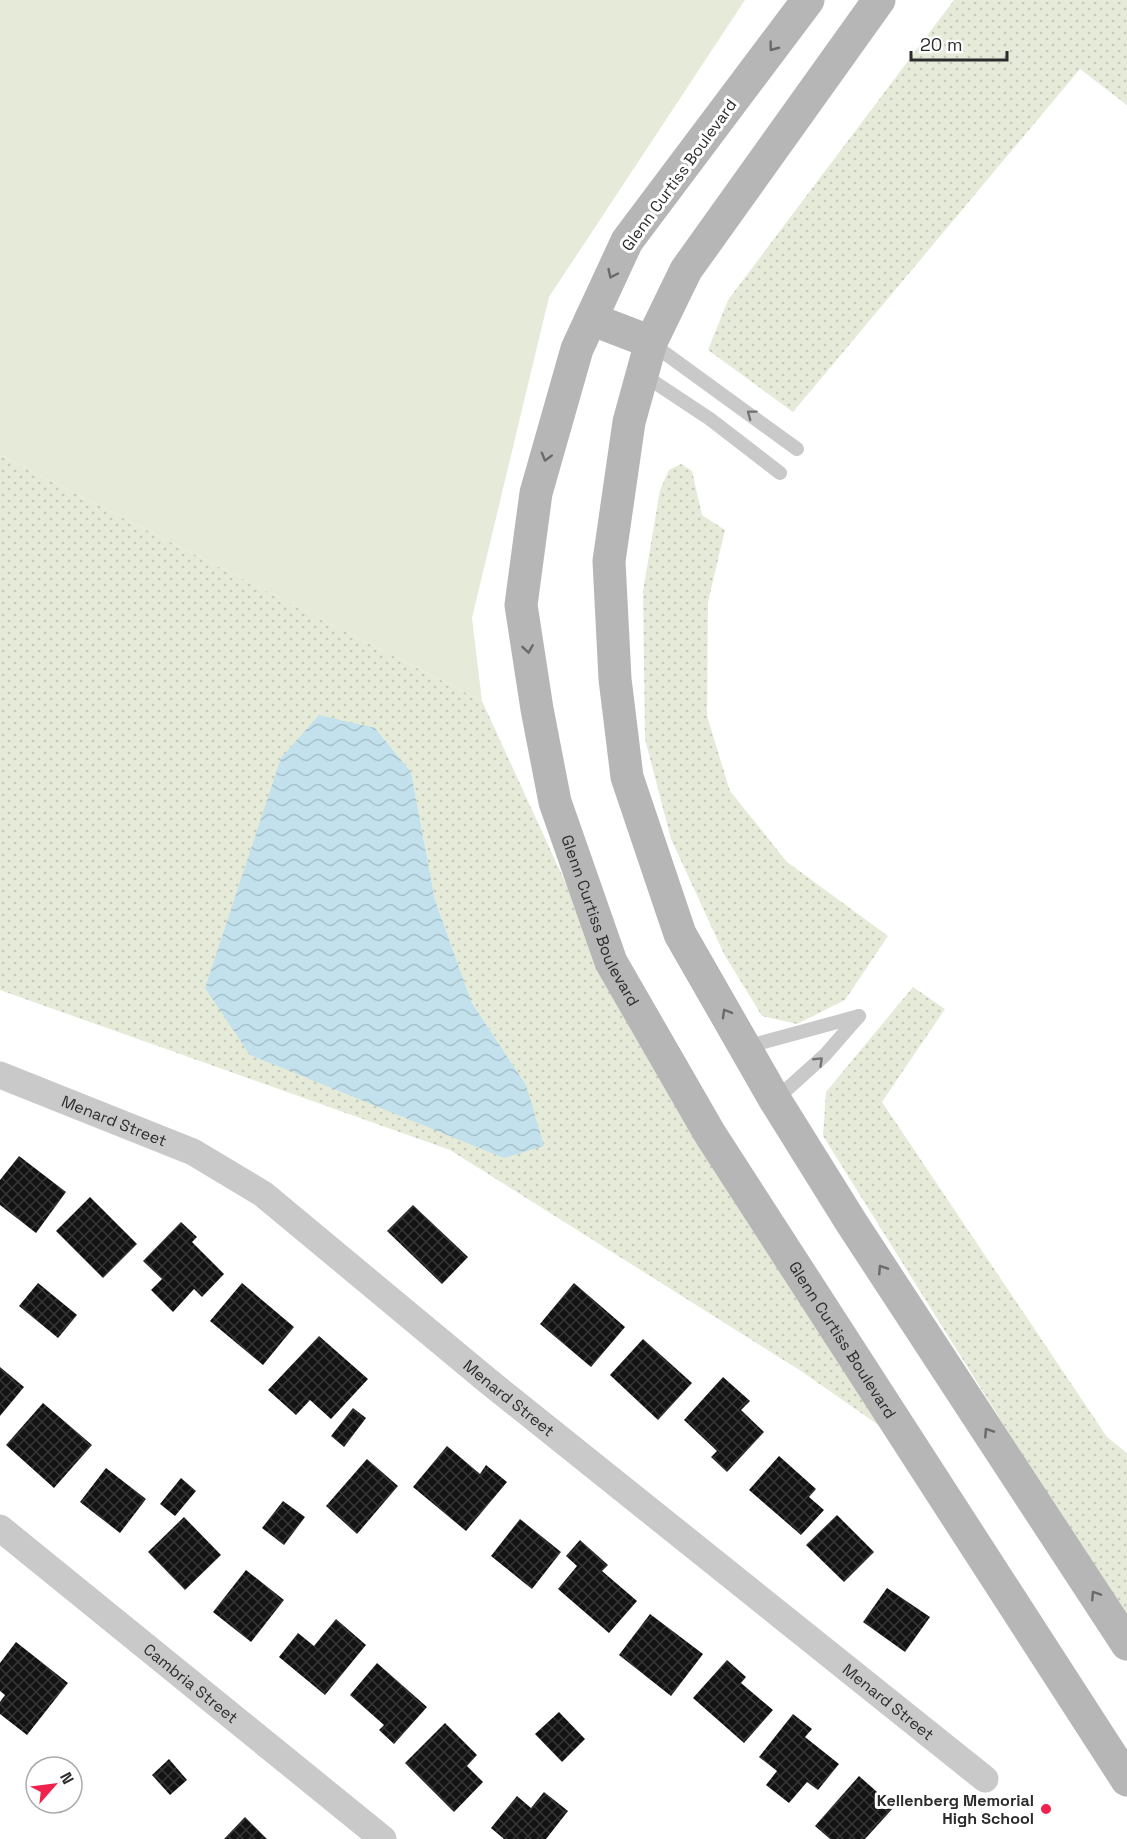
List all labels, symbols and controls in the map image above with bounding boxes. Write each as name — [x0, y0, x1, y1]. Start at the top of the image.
scale bar — [911, 24, 1007, 62]
text: 20 m — [920, 33, 963, 56]
one-way arrow — [769, 40, 780, 51]
street label: Glenn Curtiss Boulevard — [617, 95, 741, 255]
one-way arrow — [607, 267, 619, 278]
one-way arrow — [746, 410, 757, 421]
one-way arrow — [541, 451, 553, 462]
one-way arrow — [521, 644, 533, 653]
street label: Glenn Curtiss Boulevard — [557, 832, 645, 1010]
one-way arrow — [722, 1009, 733, 1019]
one-way arrow — [812, 1057, 822, 1068]
street label: Menard Street — [59, 1090, 170, 1151]
street label: Glenn Curtiss Boulevard — [784, 1257, 901, 1422]
one-way arrow — [878, 1265, 889, 1276]
street label: Menard Street — [459, 1355, 559, 1441]
one-way arrow — [984, 1428, 996, 1438]
one-way arrow — [1091, 1591, 1102, 1602]
street label: Cambria Street — [139, 1638, 243, 1728]
street label: Menard Street — [838, 1659, 939, 1745]
north arrow — [24, 1755, 84, 1815]
text: N — [55, 1769, 79, 1788]
place label: Kellenberg Memorial High School — [877, 1790, 1034, 1829]
marker: Kellenberg Memorial High School — [1039, 1802, 1053, 1816]

